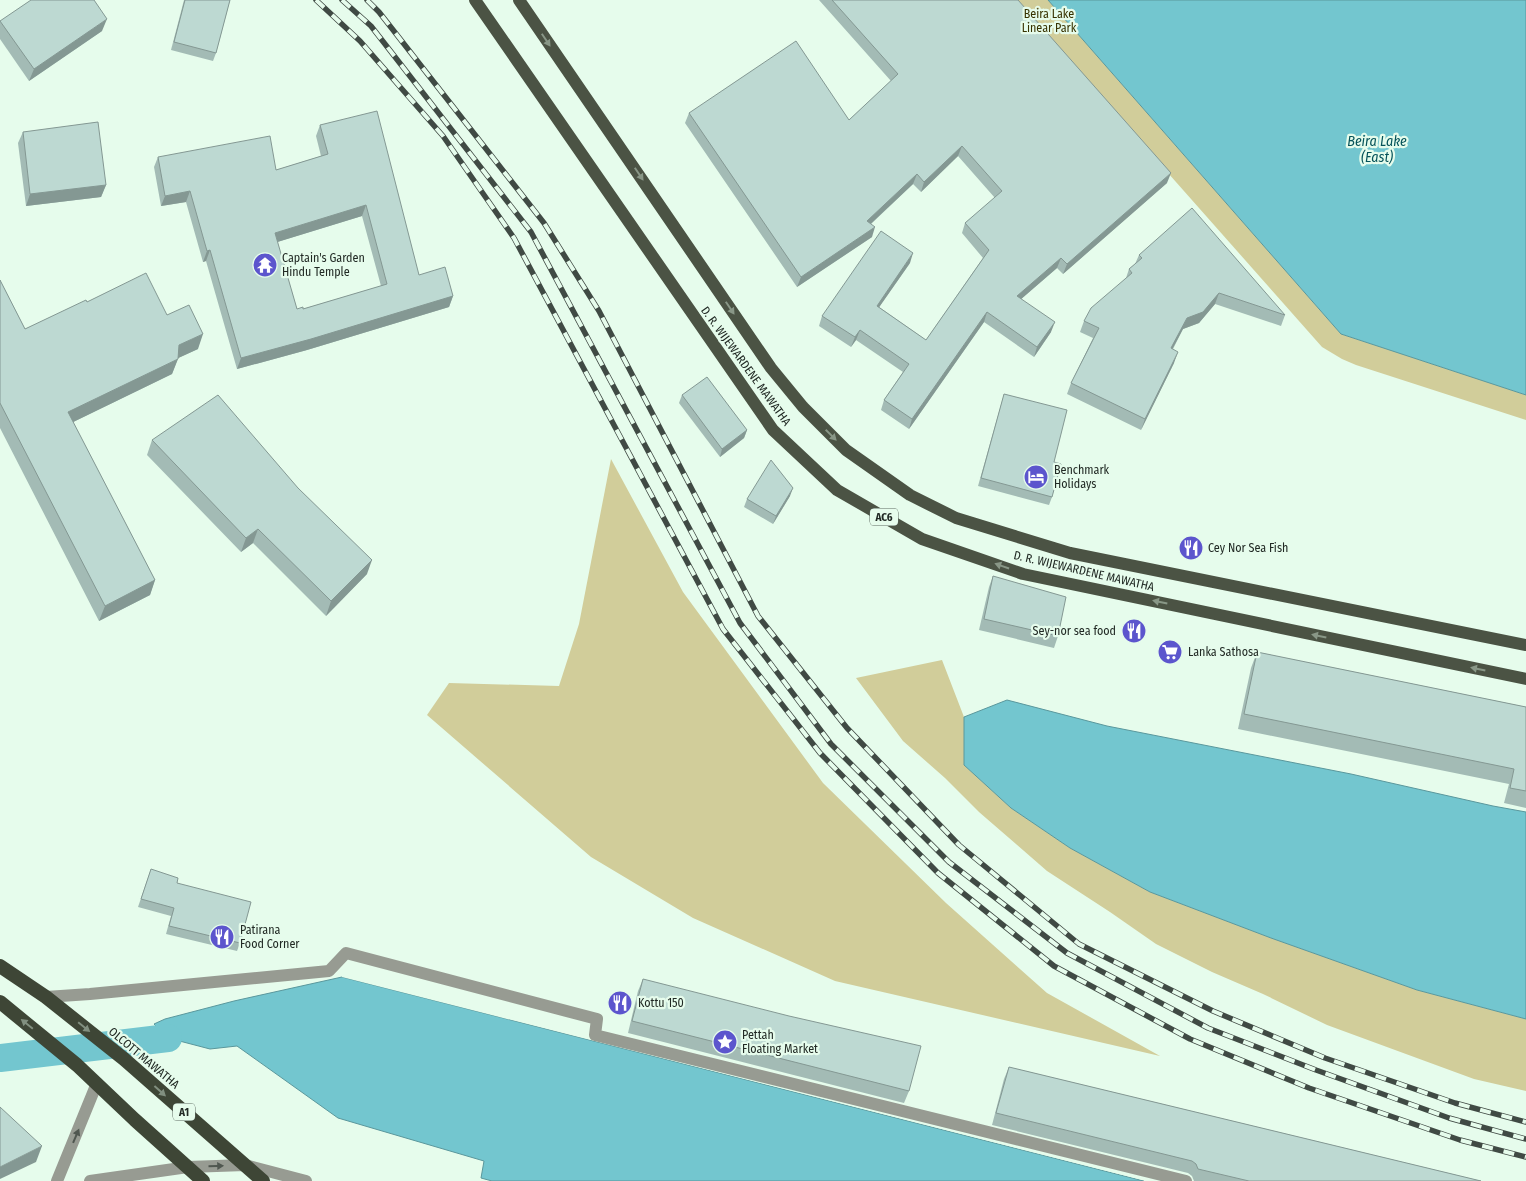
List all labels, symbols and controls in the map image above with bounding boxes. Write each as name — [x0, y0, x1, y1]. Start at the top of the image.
park label: Beira Lake Linear Park — [1022, 7, 1077, 35]
one-way arrow — [541, 33, 551, 47]
water label: Beira Lake (East) — [1347, 133, 1407, 166]
one-way arrow — [634, 167, 644, 181]
place label: Captain's Garden Hindu Temple — [282, 251, 365, 279]
temple icon: Captain's Garden Hindu Temple — [252, 252, 278, 278]
one-way arrow — [725, 301, 735, 315]
street label: D. R. WIJEWARDENE MAWATHA — [698, 304, 794, 429]
one-way arrow — [825, 429, 837, 441]
place label: Benchmark Holidays — [1054, 463, 1110, 491]
hotel icon: Benchmark Holidays — [1023, 464, 1049, 490]
road number: AC6 — [870, 508, 898, 526]
restaurant icon: Cey Nor Sea Fish — [1178, 535, 1204, 561]
place label: Cey Nor Sea Fish — [1208, 541, 1288, 555]
street label: D. R. WIJEWARDENE MAWATHA — [1012, 548, 1156, 594]
one-way arrow — [994, 562, 1009, 570]
one-way arrow — [1152, 598, 1168, 606]
restaurant icon: Sey-nor sea food — [1121, 618, 1147, 644]
place label: Sey-nor sea food — [1033, 624, 1116, 638]
one-way arrow — [1312, 632, 1327, 640]
supermarket icon: Lanka Sathosa — [1157, 639, 1183, 665]
place label: Lanka Sathosa — [1188, 645, 1259, 659]
one-way arrow — [1470, 665, 1486, 673]
place label: Patirana Food Corner — [240, 923, 300, 951]
restaurant icon: Patirana Food Corner — [209, 924, 235, 950]
restaurant icon: Kottu 150 — [607, 990, 633, 1016]
place label: Kottu 150 — [638, 996, 684, 1010]
one-way arrow — [21, 1018, 34, 1029]
one-way arrow — [77, 1022, 90, 1033]
street label: OLCOTT MAWATHA — [106, 1024, 183, 1092]
place label: Pettah Floating Market — [742, 1028, 818, 1056]
place icon: Pettah Floating Market — [712, 1029, 738, 1055]
one-way arrow — [154, 1085, 166, 1097]
road number: A1 — [173, 1104, 195, 1120]
one-way arrow — [72, 1129, 80, 1143]
one-way arrow — [209, 1161, 225, 1169]

